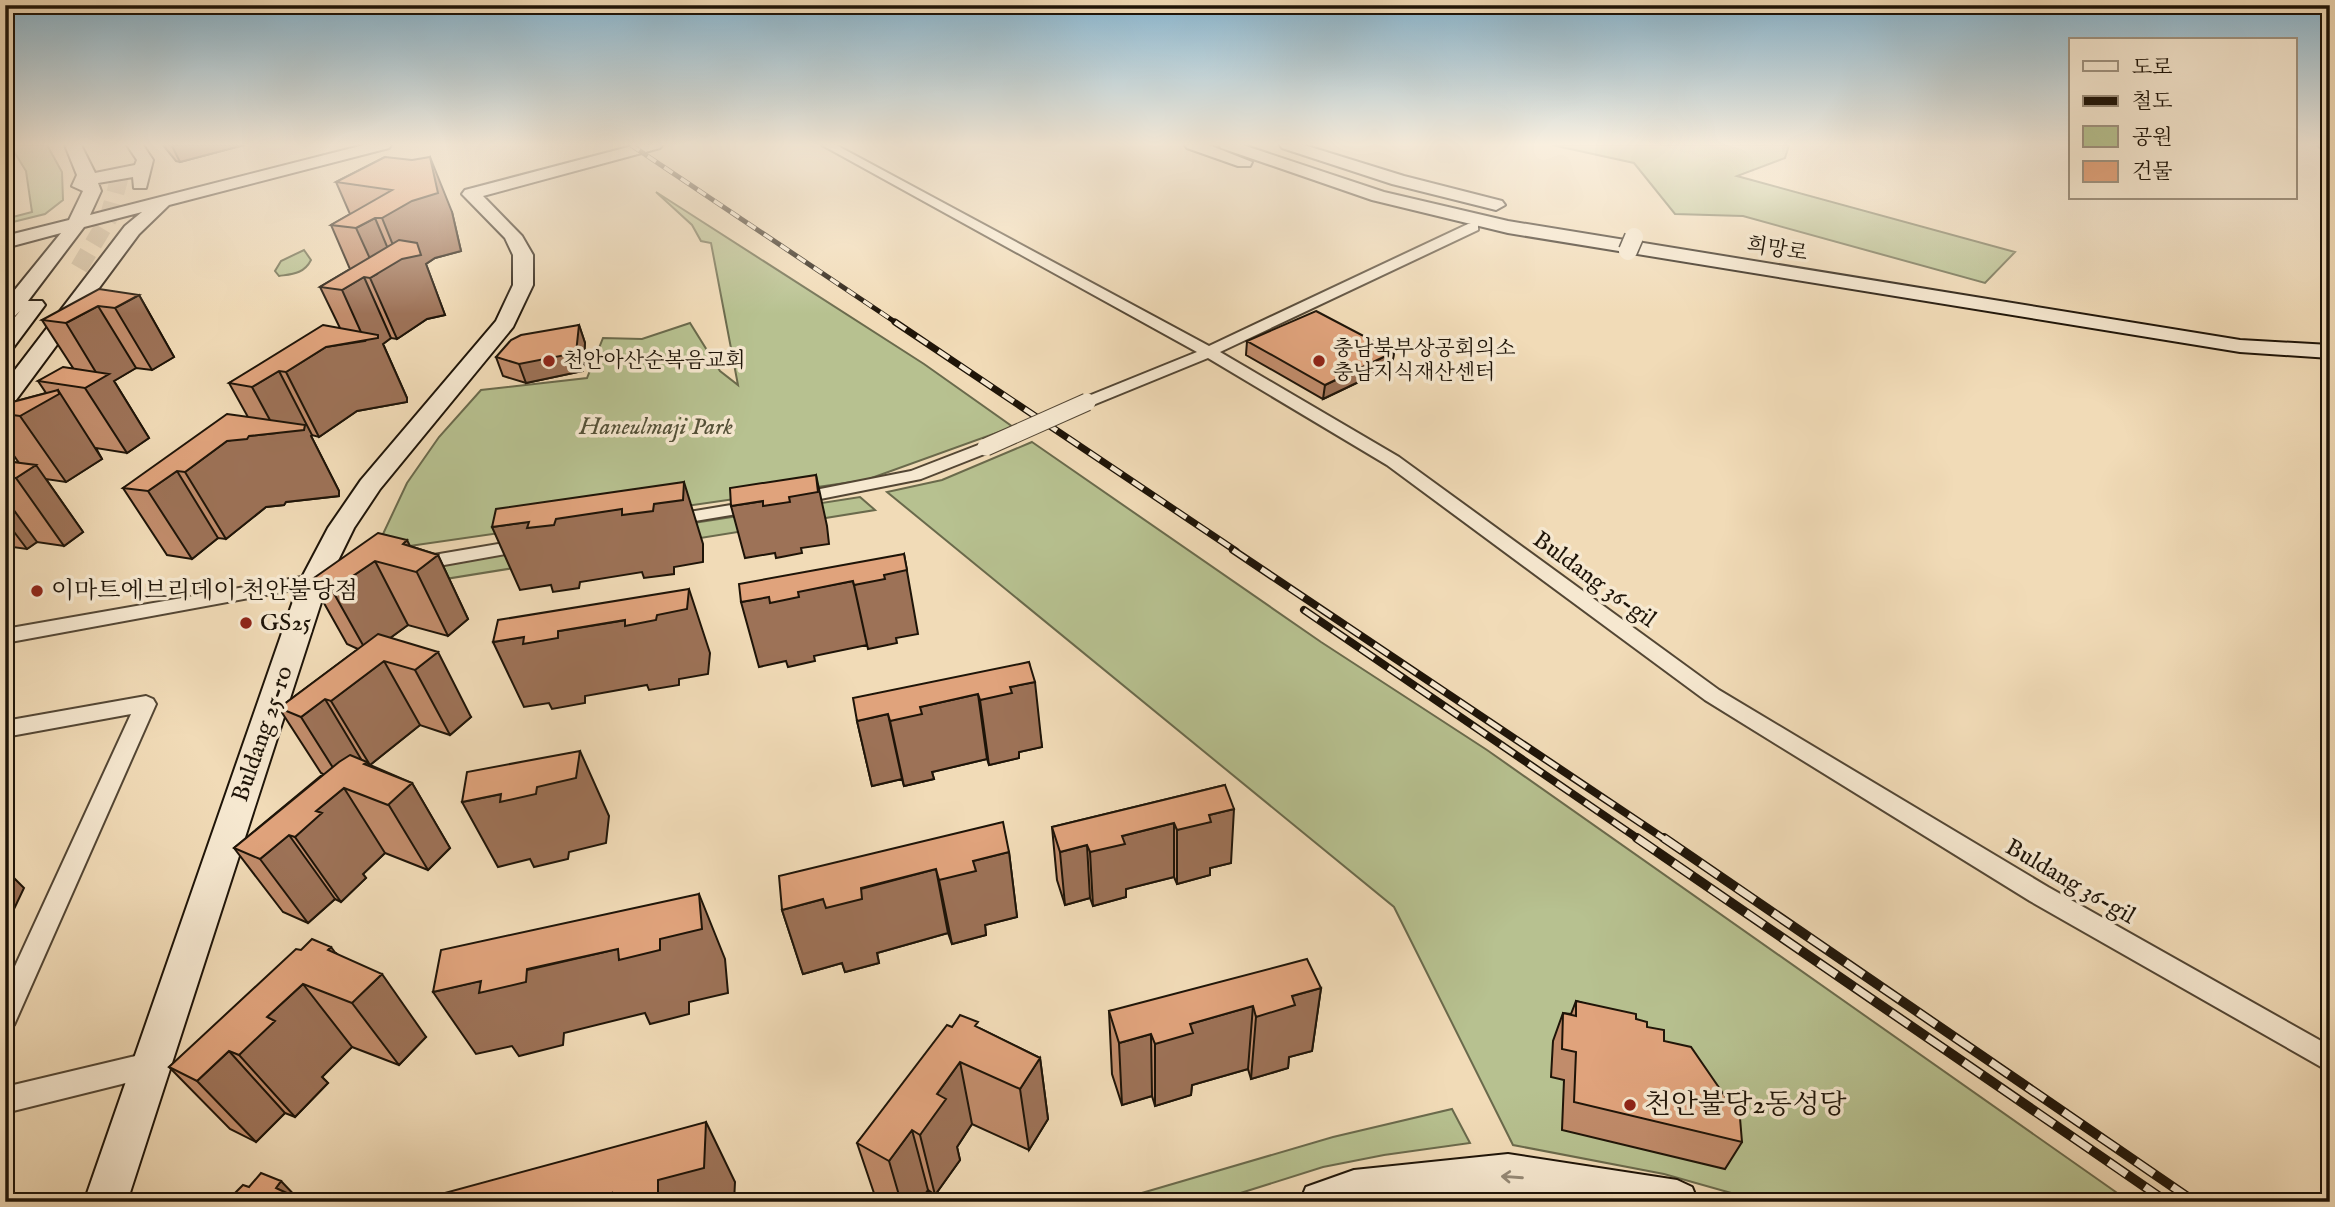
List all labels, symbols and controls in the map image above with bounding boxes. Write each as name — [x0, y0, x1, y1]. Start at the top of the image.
legend — [2069, 38, 2296, 200]
text: 도로 — [2132, 55, 2173, 82]
text: 철도 — [2132, 89, 2173, 116]
text: 공원 — [2132, 125, 2173, 152]
text: 건물 — [2132, 159, 2173, 186]
street label: 희망로 — [1745, 232, 1809, 268]
place label: 충남북부상공회의소 충남지식재산센터 — [1333, 336, 1516, 387]
place label: 천안아산순복음교회 — [563, 348, 746, 375]
marker: 천안아산순복음교회 — [541, 353, 557, 369]
marker: 충남북부상공회의소 충남지식재산센터 — [1311, 353, 1327, 369]
park label: Haneulmaji Park — [578, 412, 733, 443]
street label: Buldang 36-gil — [1526, 525, 1662, 635]
place label: 이마트에브리데이 천안불당점 — [51, 576, 358, 607]
marker: 이마트에브리데이 천안불당점 — [29, 583, 45, 599]
place label: GS25 — [260, 608, 312, 639]
marker: GS25 — [238, 615, 254, 631]
street label: Buldang 25-ro — [225, 662, 301, 806]
street label: Buldang 36-gil — [1999, 832, 2141, 932]
place label: 천안불당2동성당 — [1644, 1088, 1846, 1123]
marker: 천안불당2동성당 — [1622, 1097, 1638, 1113]
one-way arrow — [1502, 1170, 1524, 1183]

